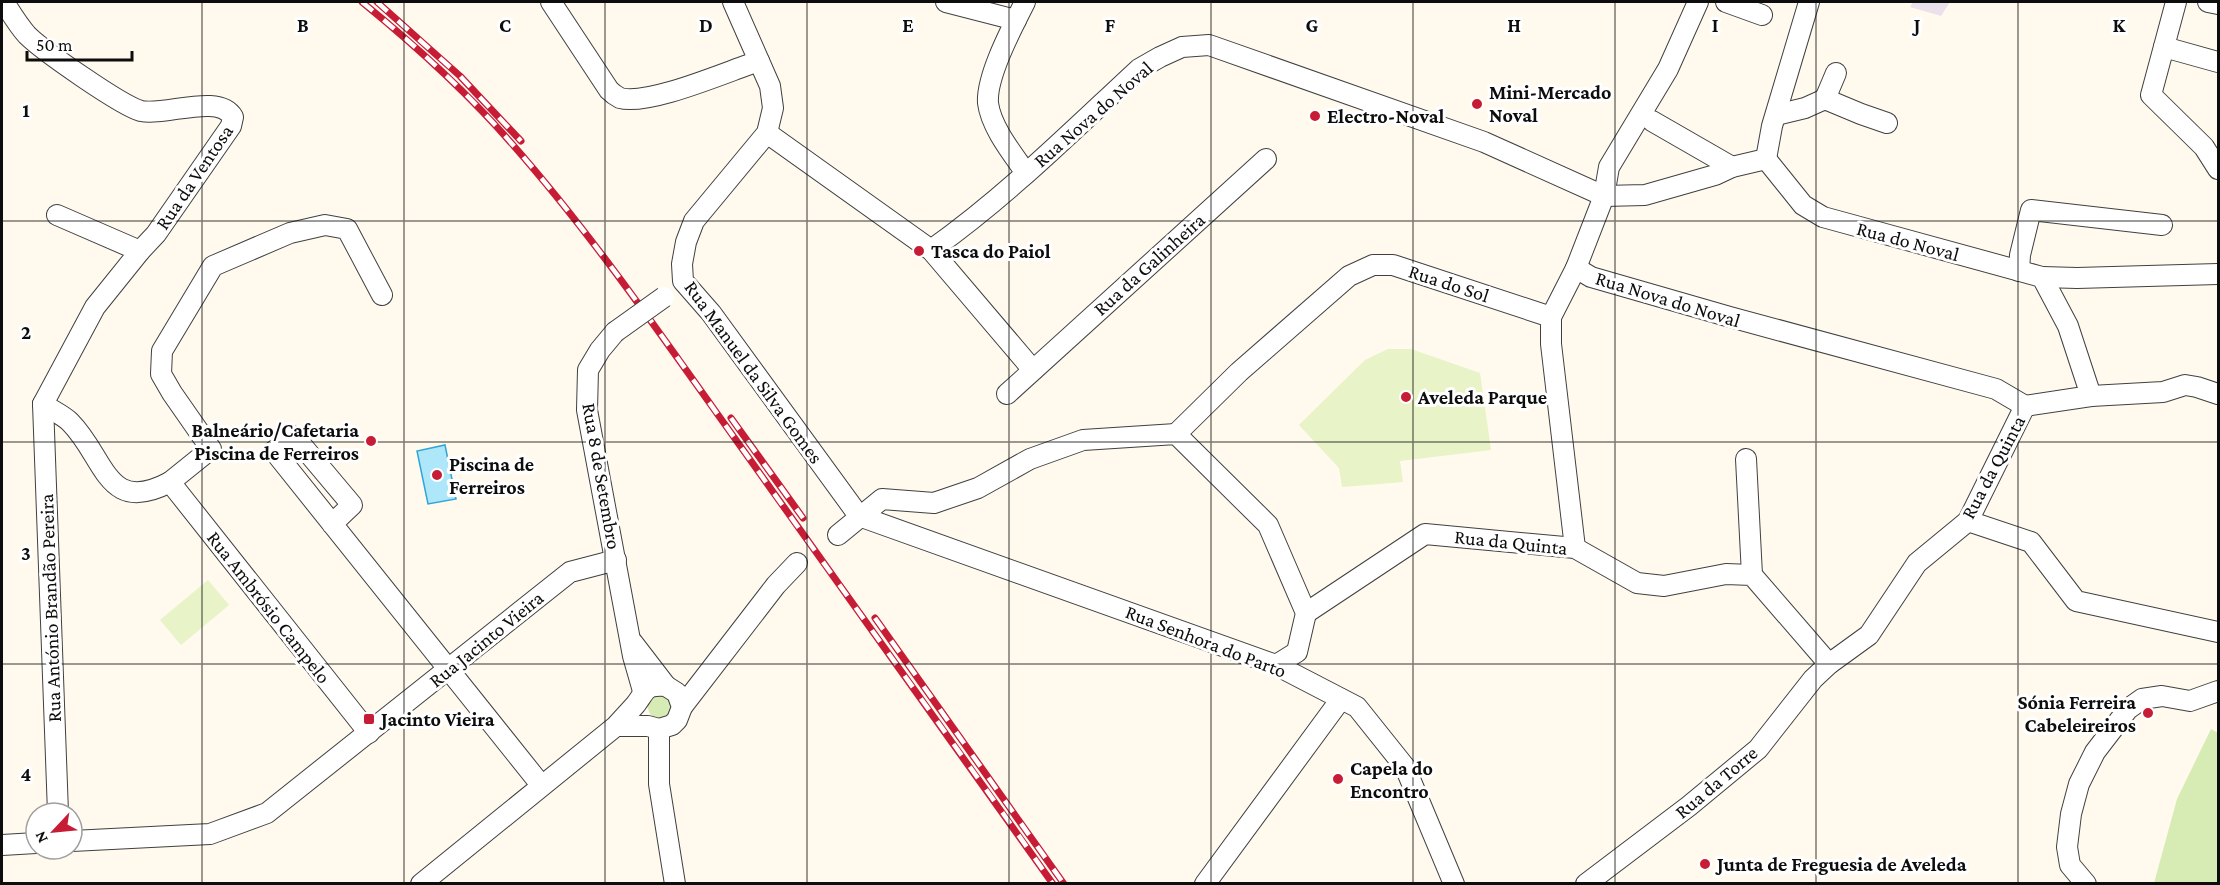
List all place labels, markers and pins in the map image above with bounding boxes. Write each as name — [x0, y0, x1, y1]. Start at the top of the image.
place label: Mini-Mercado Noval — [1489, 81, 1611, 126]
marker: Mini-Mercado Noval — [1470, 97, 1484, 111]
place label: Electro-Noval — [1327, 105, 1444, 127]
marker: Electro-Noval — [1308, 109, 1322, 123]
place label: Tasca do Paiol — [931, 240, 1051, 262]
marker: Tasca do Paiol — [912, 244, 926, 258]
place label: Aveleda Parque — [1417, 386, 1547, 408]
marker: Aveleda Parque — [1399, 390, 1413, 404]
place label: Balneário/Cafetaria Piscina de Ferreiros — [192, 419, 359, 464]
marker: Balneário/Cafetaria Piscina de Ferreiros — [364, 434, 378, 448]
place label: Piscina de Ferreiros — [449, 453, 534, 498]
marker: Piscina de Ferreiros — [430, 468, 444, 482]
place label: Sónia Ferreira Cabeleireiros — [2018, 691, 2136, 736]
marker: Sónia Ferreira Cabeleireiros — [2141, 706, 2155, 720]
place label: Jacinto Vieira — [379, 708, 495, 730]
marker: Jacinto Vieira — [362, 712, 376, 726]
place label: Capela do Encontro — [1350, 757, 1433, 802]
marker: Capela do Encontro — [1331, 772, 1345, 786]
place label: Junta de Freguesia de Aveleda — [1715, 853, 1967, 875]
marker: Junta de Freguesia de Aveleda — [1698, 857, 1712, 871]

